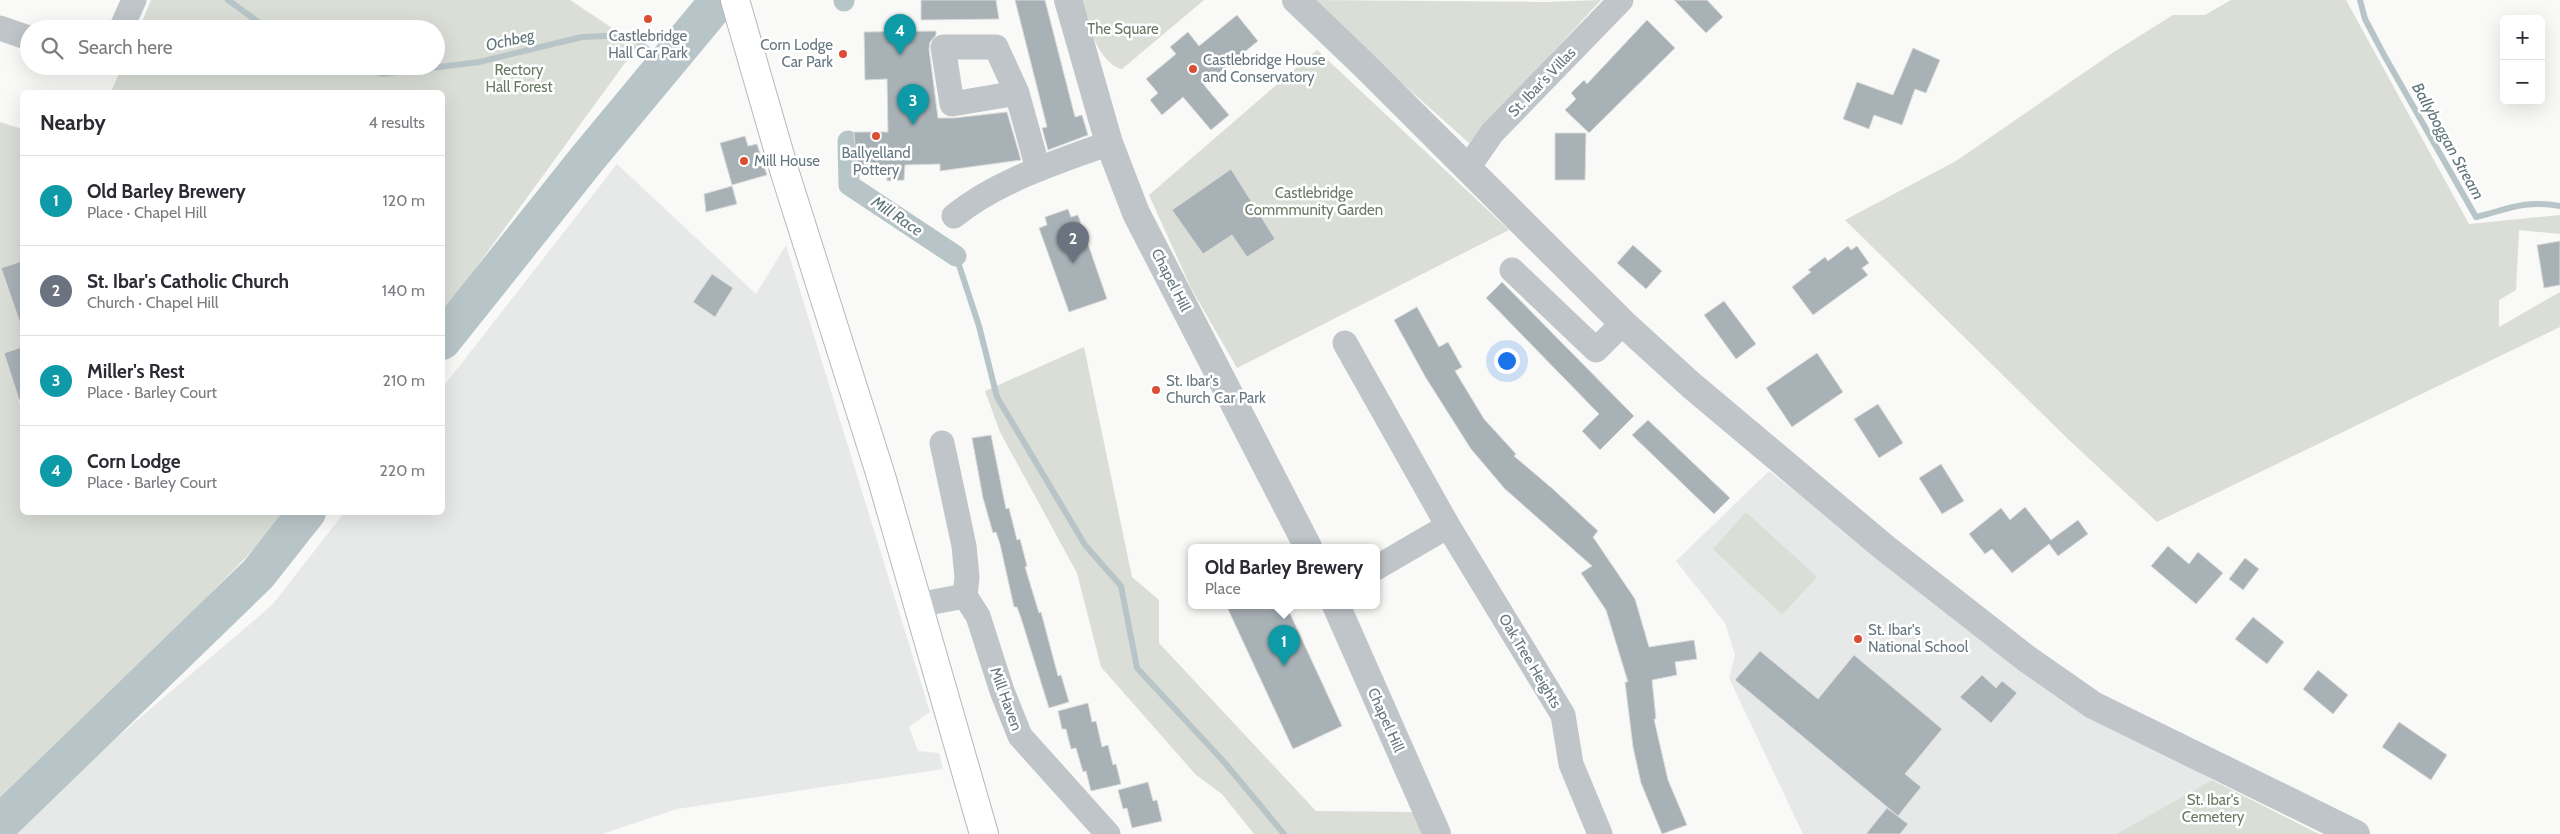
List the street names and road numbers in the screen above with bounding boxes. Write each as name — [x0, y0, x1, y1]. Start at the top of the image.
street label: St. Ibar's Villas — [1504, 44, 1580, 120]
street label: Chapel Hill — [1147, 246, 1195, 315]
street label: Oak Tree Heights — [1495, 611, 1565, 711]
street label: Mill Haven — [986, 665, 1026, 733]
street label: Chapel Hill — [1364, 685, 1408, 755]

